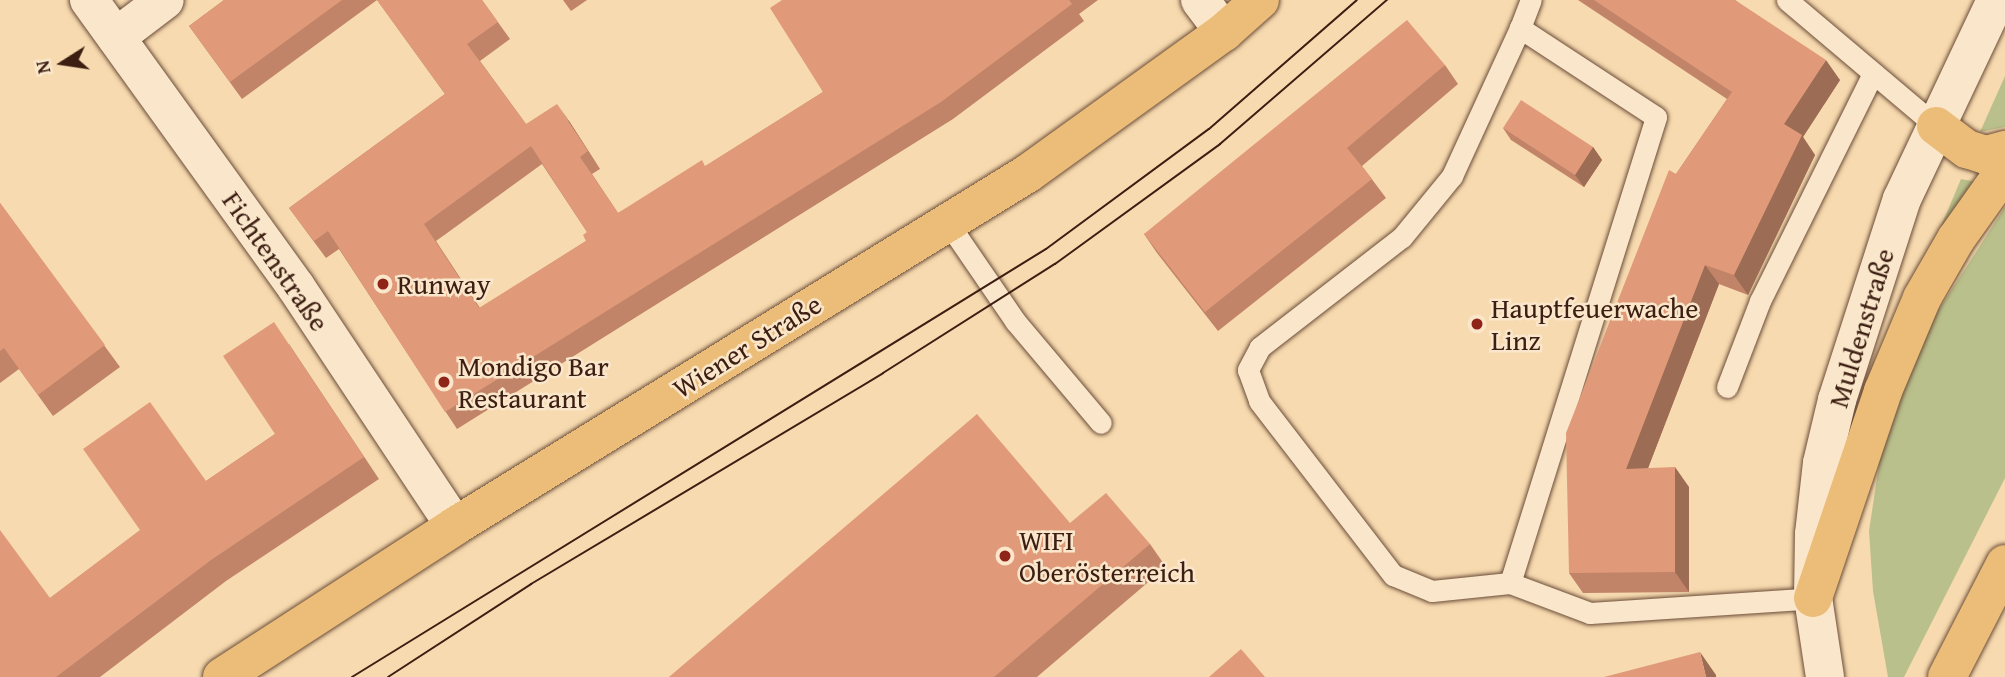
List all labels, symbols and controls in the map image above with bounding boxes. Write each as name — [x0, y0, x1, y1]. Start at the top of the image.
north arrow — [28, 28, 98, 98]
text: N — [27, 58, 57, 76]
street label: Fichtenstraße — [215, 185, 337, 337]
street label: Muldenstraße — [1821, 244, 1901, 412]
place label: Runway — [397, 267, 491, 301]
marker: Runway — [375, 276, 391, 292]
street label: Wiener Straße — [666, 287, 828, 405]
place label: Hauptfeuerwache Linz — [1491, 291, 1698, 357]
marker: Hauptfeuerwache Linz — [1469, 316, 1485, 332]
place label: Mondigo Bar Restaurant — [458, 349, 609, 415]
marker: Mondigo Bar Restaurant — [436, 374, 452, 390]
place label: WIFI Oberösterreich — [1019, 523, 1195, 589]
marker: WIFI Oberösterreich — [997, 548, 1013, 564]

